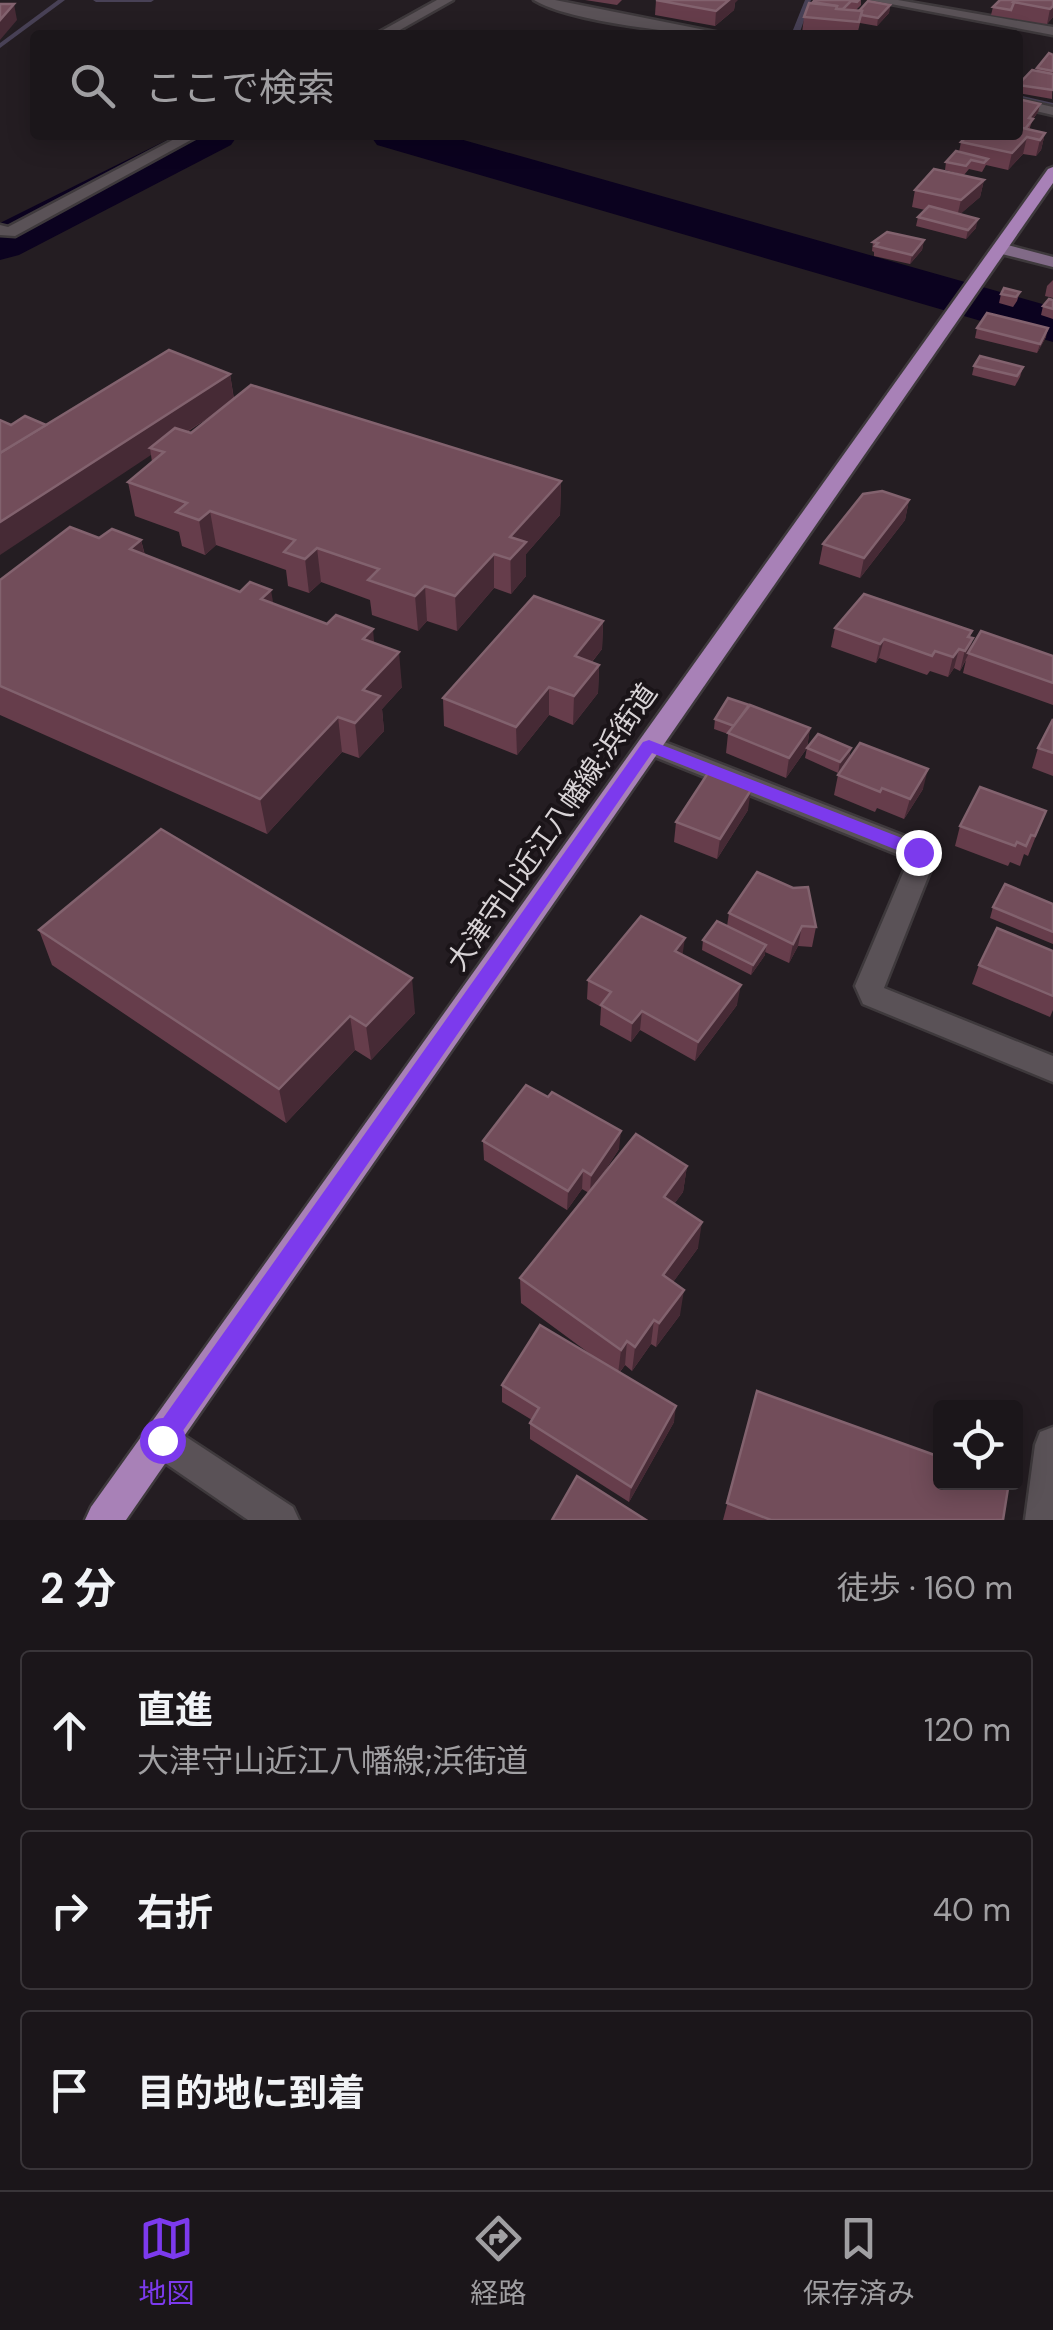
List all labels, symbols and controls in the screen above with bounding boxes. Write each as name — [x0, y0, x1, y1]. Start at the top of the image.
search box — [30, 30, 1023, 140]
icon: search — [65, 58, 120, 113]
text: ここで検索 — [145, 63, 335, 113]
street label: 大津守山近江八幡線;浜街道 — [439, 676, 665, 978]
route end — [896, 830, 942, 876]
map controls — [933, 1400, 1023, 1490]
button: locate — [933, 1400, 1023, 1490]
route start — [140, 1418, 186, 1464]
text: 2 分 — [40, 1561, 116, 1616]
text: 徒歩 · 160 m — [837, 1567, 1013, 1609]
text: 直進 — [137, 1685, 213, 1735]
icon: ahead — [42, 1703, 97, 1758]
text: 120 m — [924, 1709, 1011, 1751]
text: 大津守山近江八幡線;浜街道 — [137, 1740, 528, 1782]
icon: right — [42, 1883, 97, 1938]
text: 右折 — [137, 1888, 213, 1938]
text: 40 m — [933, 1889, 1011, 1931]
icon: arrive — [42, 2063, 97, 2118]
text: 目的地に到着 — [137, 2068, 365, 2118]
tab: 地図 — [138, 2211, 194, 2312]
tab: 経路 — [470, 2211, 527, 2312]
tab: 保存済み — [803, 2211, 915, 2312]

